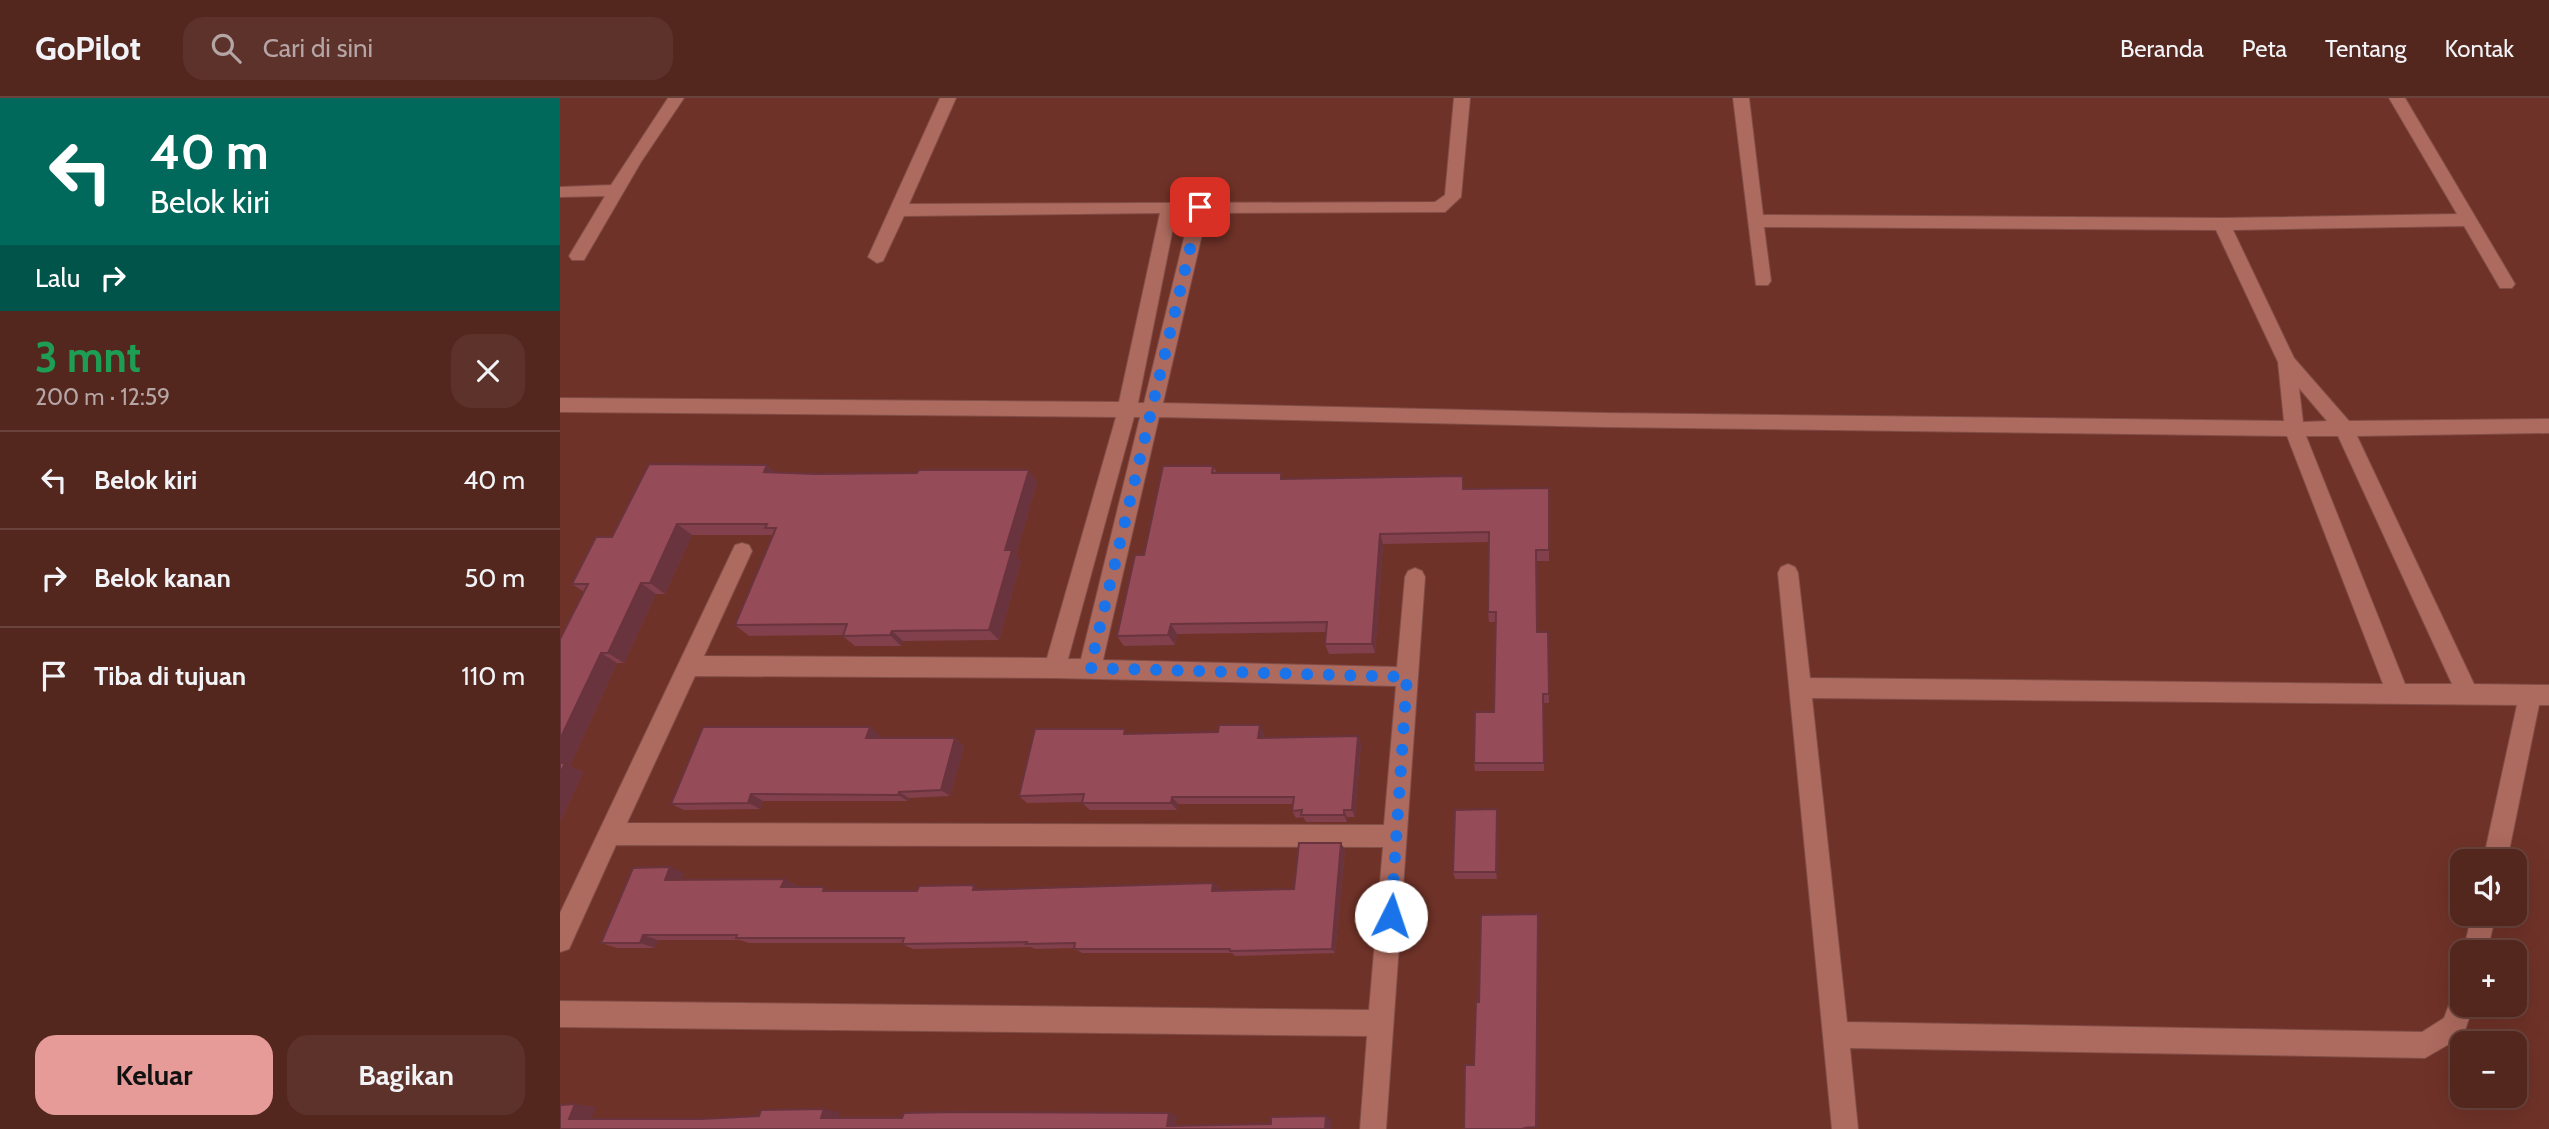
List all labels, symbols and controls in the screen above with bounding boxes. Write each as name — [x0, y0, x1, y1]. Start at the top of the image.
search box — [183, 17, 673, 80]
text: GoPilot — [35, 28, 141, 68]
icon: search — [207, 29, 245, 67]
text: Cari di sini — [263, 32, 373, 64]
text: Beranda — [2120, 34, 2204, 63]
text: Peta — [2242, 34, 2287, 63]
text: Tentang — [2325, 34, 2406, 63]
text: Kontak — [2444, 34, 2514, 63]
text: 40 m — [150, 122, 269, 181]
icon: left — [35, 126, 126, 217]
pin — [1170, 177, 1230, 237]
text: Belok kiri — [150, 182, 270, 221]
icon: arrive — [1181, 188, 1219, 226]
icon: right — [94, 259, 132, 297]
text: Lalu — [35, 262, 80, 294]
text: 3 mnt — [35, 331, 141, 383]
button: close — [451, 334, 525, 408]
text: 200 m · 12:59 — [35, 383, 170, 411]
icon: left — [35, 461, 73, 499]
text: Belok kiri — [94, 464, 197, 496]
text: 40 m — [463, 464, 525, 496]
icon: right — [35, 559, 73, 597]
text: Belok kanan — [94, 562, 231, 594]
text: 50 m — [464, 562, 525, 594]
icon: arrive — [35, 657, 73, 695]
text: Tiba di tujuan — [94, 660, 246, 692]
text: 110 m — [461, 660, 525, 692]
map controls — [2450, 849, 2527, 1108]
button: sound — [2450, 849, 2527, 926]
position arrow — [1354, 879, 1428, 953]
button: + — [2450, 940, 2527, 1017]
button: − — [2450, 1031, 2527, 1108]
button: Keluar — [35, 1035, 273, 1115]
button: Bagikan — [287, 1035, 525, 1115]

